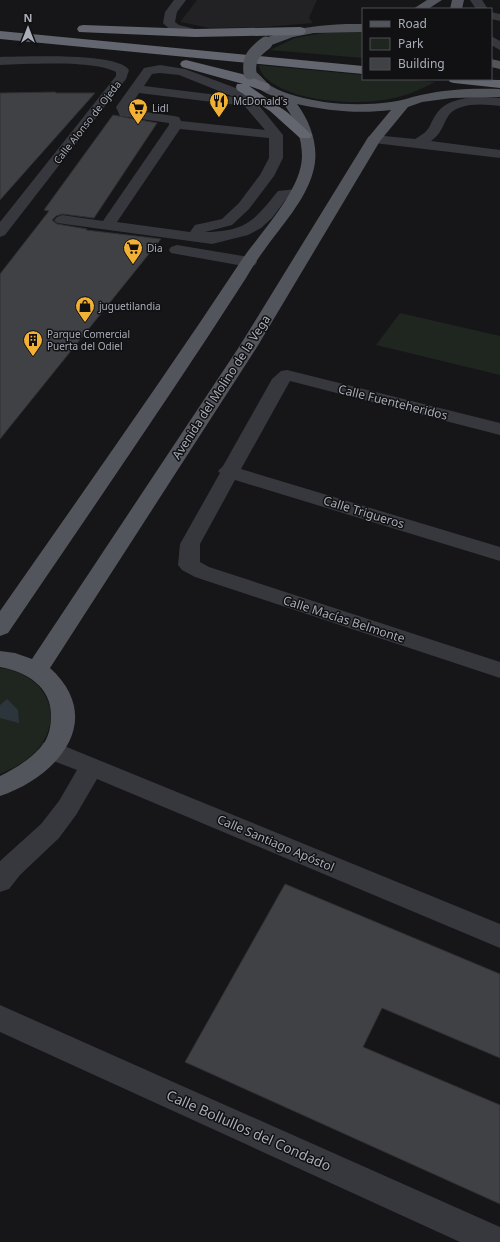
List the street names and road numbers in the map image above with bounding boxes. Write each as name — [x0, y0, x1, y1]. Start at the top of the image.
street label: Calle Alonso de Ojeda — [50, 77, 124, 167]
street label: Avenida del Molino de la Vega — [168, 312, 274, 462]
street label: Calle Fuenteheridos — [337, 380, 450, 424]
street label: Calle Trigueros — [321, 492, 407, 532]
street label: Calle Macías Belmonte — [281, 591, 407, 647]
street label: Calle Santiago Apóstol — [215, 811, 337, 875]
street label: Calle Bollullos del Condado — [164, 1085, 334, 1175]

